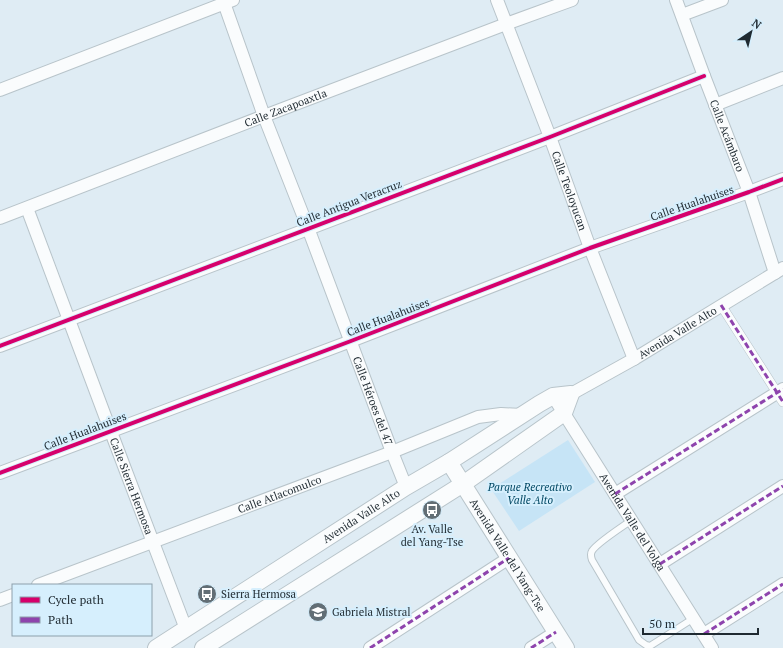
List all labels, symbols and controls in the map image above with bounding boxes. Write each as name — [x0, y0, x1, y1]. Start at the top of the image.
north arrow — [731, 12, 771, 52]
text: N — [749, 16, 765, 32]
street label: Calle Zacapoaxtla — [242, 86, 329, 130]
street label: Calle Acámbaro — [707, 97, 748, 174]
street label: Calle Teoloyucan — [549, 149, 590, 233]
street label: Calle Antigua Veracruz — [294, 176, 404, 230]
street label: Calle Hualahuises — [648, 182, 736, 224]
street label: Calle Hualahuises — [345, 295, 431, 339]
street label: Avenida Valle Alto — [636, 303, 719, 362]
street label: Calle Héroes del 47 — [350, 355, 396, 447]
street label: Calle Hualahuises — [42, 409, 128, 453]
street label: Calle Sierra Hermosa — [107, 435, 157, 537]
street label: Avenida Valle del Volga — [596, 470, 669, 574]
street label: Calle Atlacomulco — [236, 472, 323, 516]
park label: Parque Recreativo Valle Alto — [487, 480, 573, 507]
street label: Avenida Valle Alto — [320, 486, 403, 546]
street label: Avenida Valle del Yang-Tse — [467, 496, 549, 615]
bus stop icon: Av. Valle del Yang-Tse — [421, 499, 443, 521]
place label: Av. Valle del Yang-Tse — [401, 522, 464, 549]
bus stop icon: Sierra Hermosa — [196, 583, 218, 605]
legend — [12, 584, 152, 636]
place label: Sierra Hermosa — [221, 587, 297, 601]
text: Cycle path — [48, 592, 104, 607]
school or university icon: Gabriela Mistral — [307, 601, 329, 623]
place label: Gabriela Mistral — [332, 605, 411, 619]
scale bar — [643, 610, 758, 636]
text: Path — [48, 612, 73, 627]
text: 50 m — [649, 616, 676, 631]

